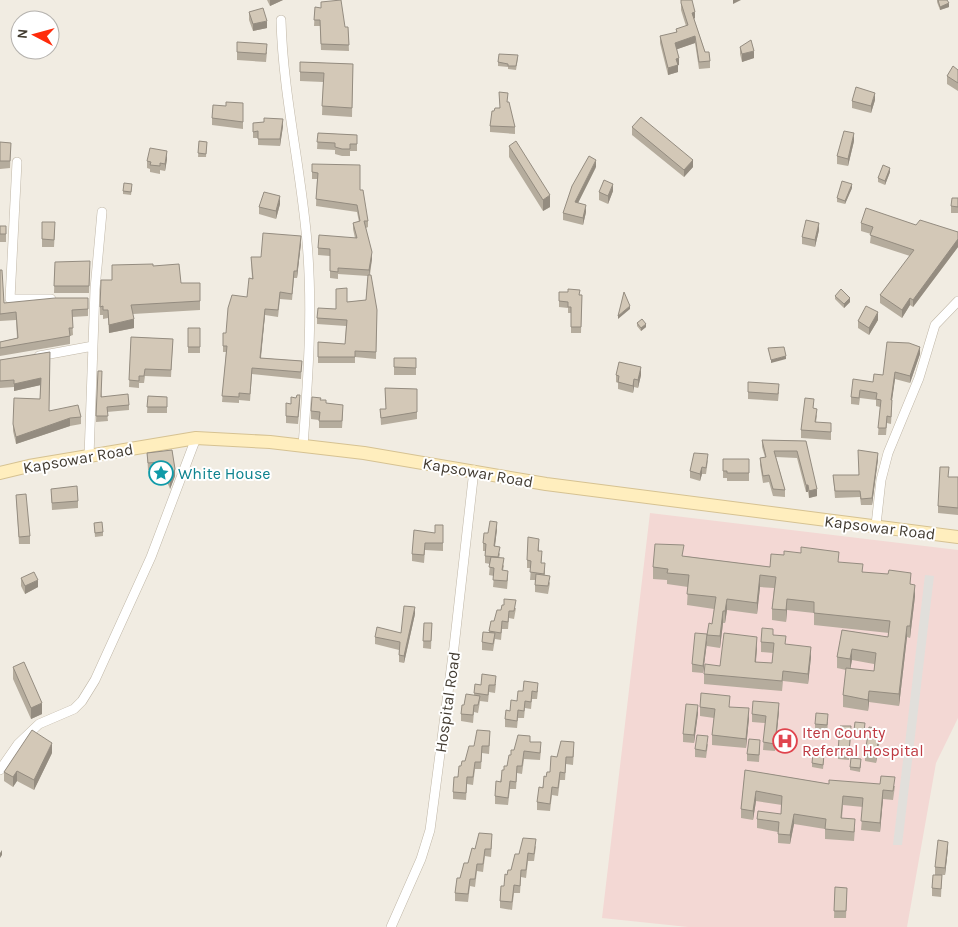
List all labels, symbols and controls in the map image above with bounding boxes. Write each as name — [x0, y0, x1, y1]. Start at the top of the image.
north arrow — [10, 10, 60, 60]
text: N — [14, 28, 32, 40]
street label: Kapsowar Road — [21, 439, 135, 478]
street label: Kapsowar Road — [421, 453, 535, 492]
place icon: White House — [148, 460, 174, 486]
place label: White House — [178, 464, 271, 483]
street label: Kapsowar Road — [823, 511, 937, 544]
street label: Hospital Road — [431, 650, 464, 754]
place label: Iten County Referral Hospital — [802, 723, 924, 760]
hospital icon: Iten County Referral Hospital — [772, 728, 798, 754]

